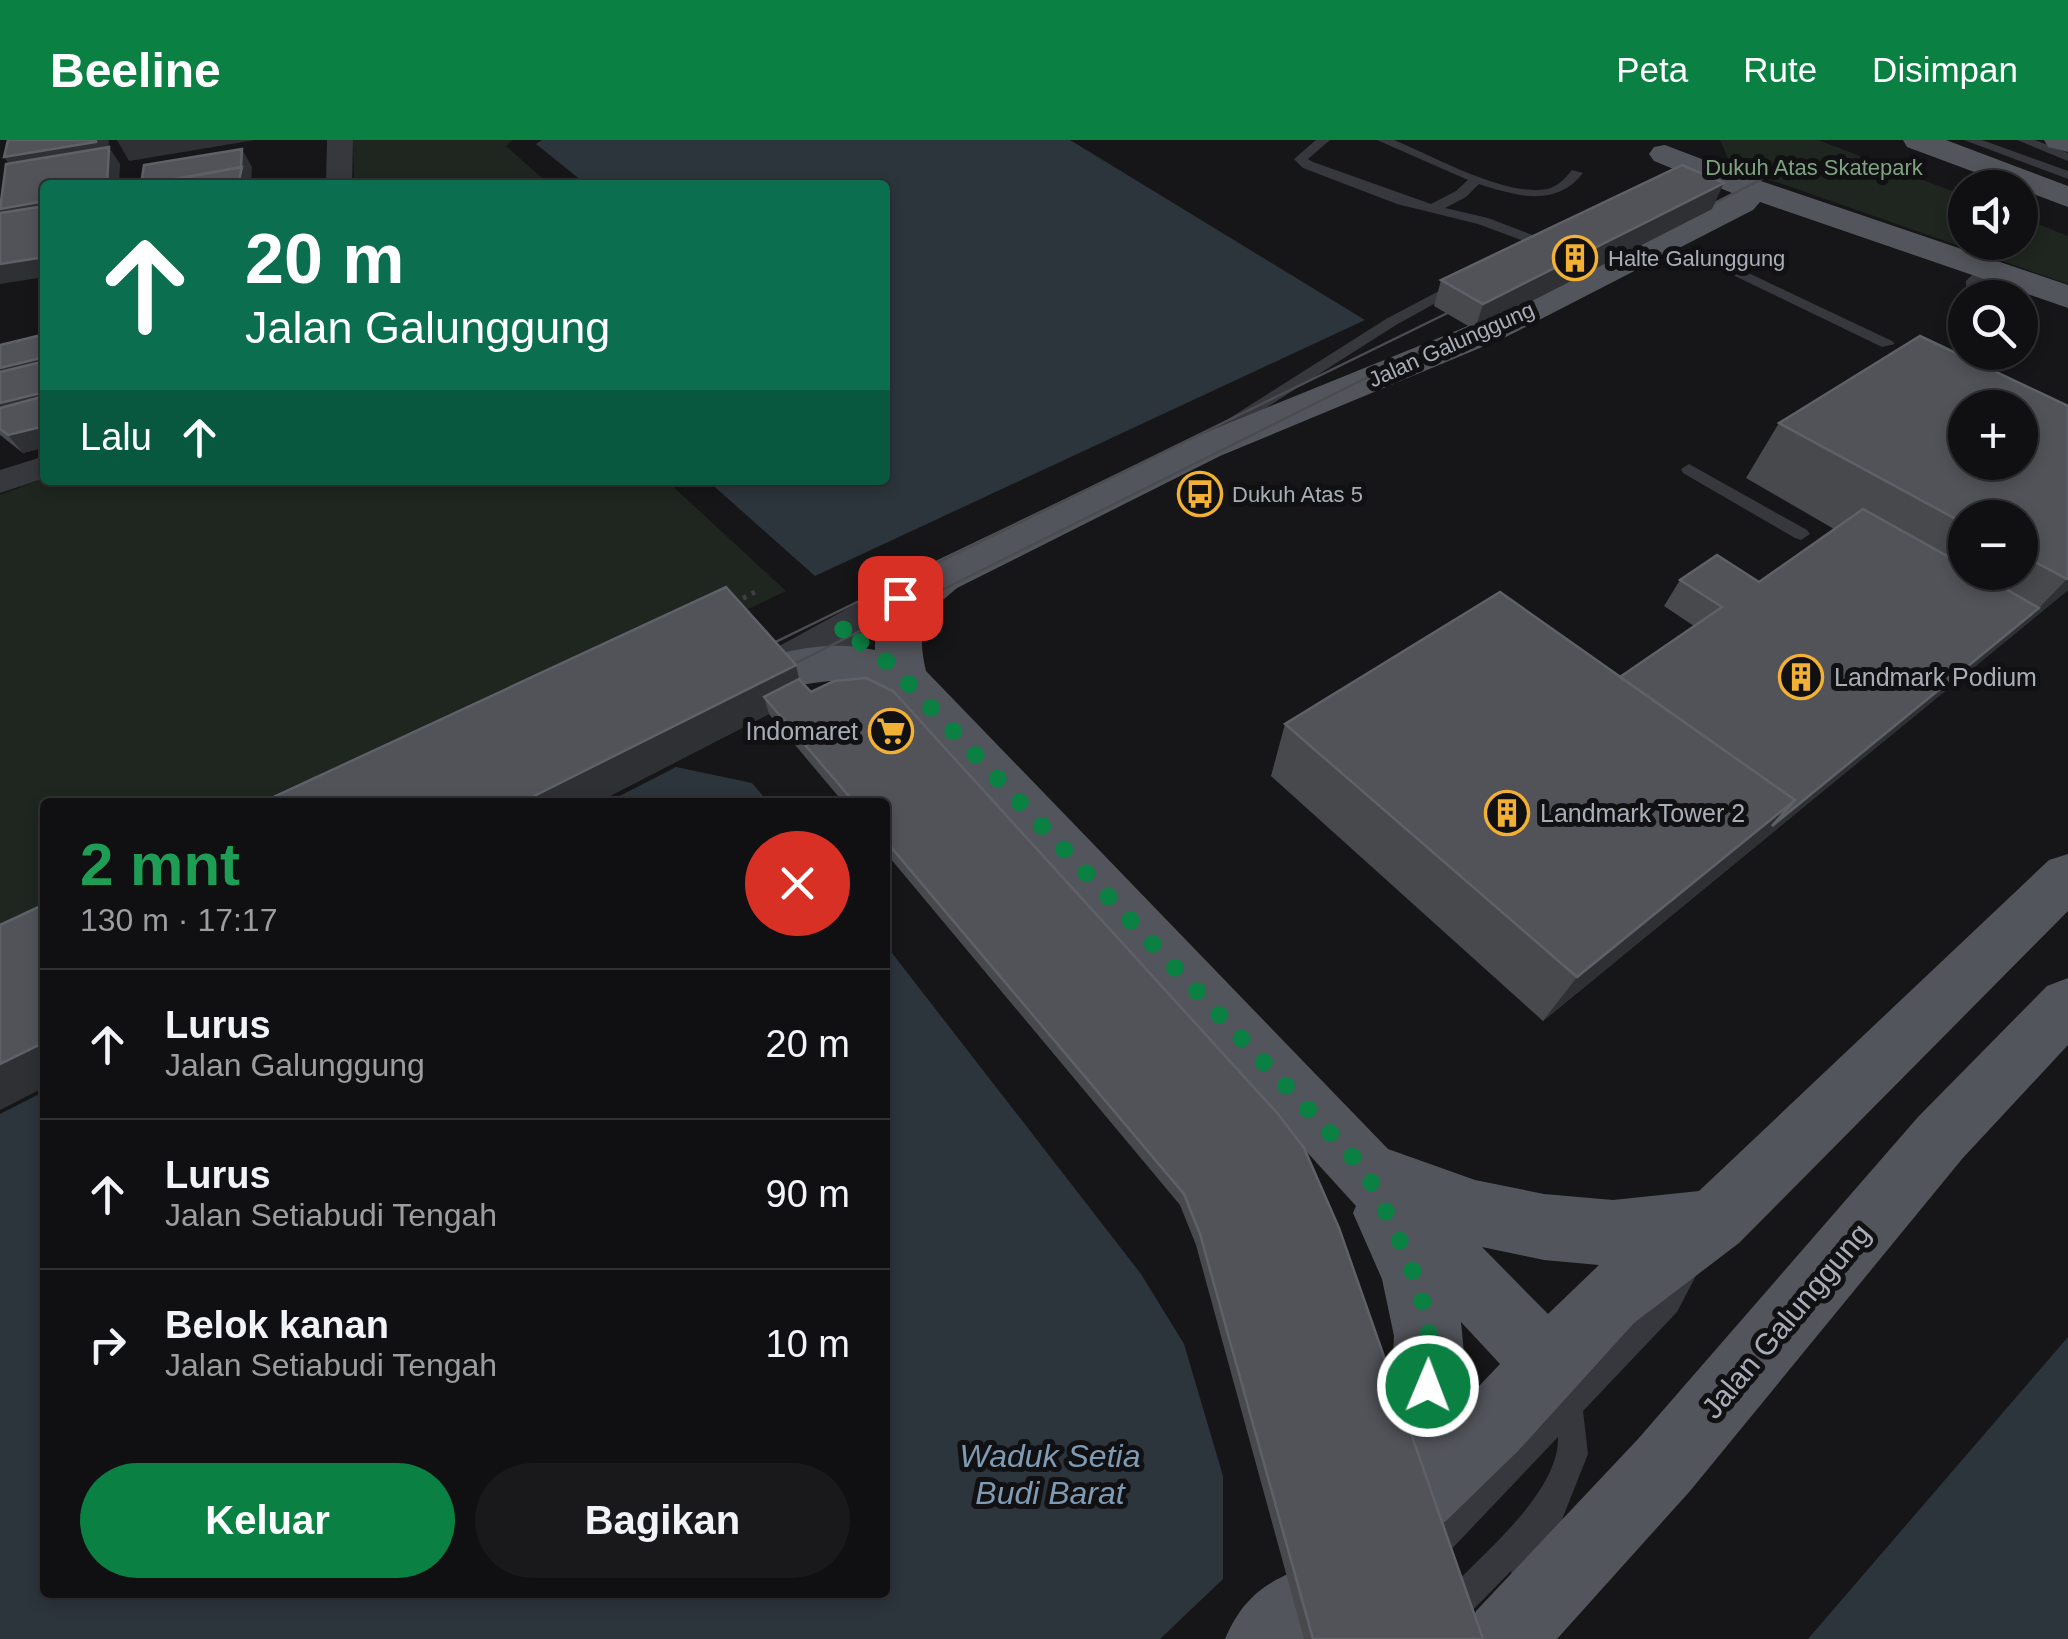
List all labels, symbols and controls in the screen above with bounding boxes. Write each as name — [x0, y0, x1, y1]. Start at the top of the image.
text: Beeline — [50, 44, 221, 97]
text: Peta — [1616, 50, 1688, 89]
text: Rute — [1743, 50, 1817, 89]
text: Disimpan — [1872, 50, 2018, 89]
park label: Dukuh Atas Skatepark — [1705, 155, 1924, 180]
map controls — [1948, 170, 2038, 590]
button: sound — [1948, 170, 2038, 260]
icon: ahead — [80, 220, 210, 350]
text: 20 m — [245, 220, 405, 298]
building icon: Halte Galunggung — [1552, 235, 1598, 281]
place label: Halte Galunggung — [1608, 246, 1785, 271]
button: search — [1948, 280, 2038, 370]
street label: Jalan Galunggung — [1365, 297, 1538, 392]
text: Jalan Galunggung — [245, 302, 610, 353]
button: + — [1948, 390, 2038, 480]
icon: ahead — [172, 410, 227, 465]
text: Lalu — [80, 416, 152, 458]
bus stop icon: Dukuh Atas 5 — [1177, 471, 1223, 517]
place label: Dukuh Atas 5 — [1232, 482, 1363, 507]
button: − — [1948, 500, 2038, 590]
pin — [858, 556, 943, 641]
icon: arrive — [873, 571, 928, 626]
building icon: Landmark Podium — [1778, 654, 1824, 700]
place label: Landmark Podium — [1834, 663, 2037, 691]
supermarket icon: Indomaret — [868, 708, 914, 754]
place label: Indomaret — [745, 717, 858, 745]
building icon: Landmark Tower 2 — [1484, 790, 1530, 836]
place label: Landmark Tower 2 — [1540, 799, 1745, 827]
text: 2 mnt — [80, 831, 240, 898]
button: close — [745, 831, 850, 936]
text: 130 m · 17:17 — [80, 902, 277, 938]
text: Lurus — [165, 1004, 271, 1046]
icon: ahead — [80, 1017, 135, 1072]
text: 20 m — [766, 1023, 850, 1065]
text: Jalan Galunggung — [165, 1047, 425, 1083]
text: Lurus — [165, 1154, 271, 1196]
icon: ahead — [80, 1167, 135, 1222]
text: 90 m — [766, 1173, 850, 1215]
text: Jalan Setiabudi Tengah — [165, 1197, 497, 1233]
street label: Jalan Galunggung — [1695, 1217, 1877, 1425]
text: Belok kanan — [165, 1304, 389, 1346]
icon: right — [80, 1317, 135, 1372]
text: 10 m — [766, 1323, 850, 1365]
position arrow — [1376, 1334, 1480, 1438]
text: Jalan Setiabudi Tengah — [165, 1347, 497, 1383]
water label: Waduk Setia Budi Barat — [960, 1438, 1140, 1511]
button: Keluar — [80, 1463, 455, 1578]
button: Bagikan — [475, 1463, 850, 1578]

